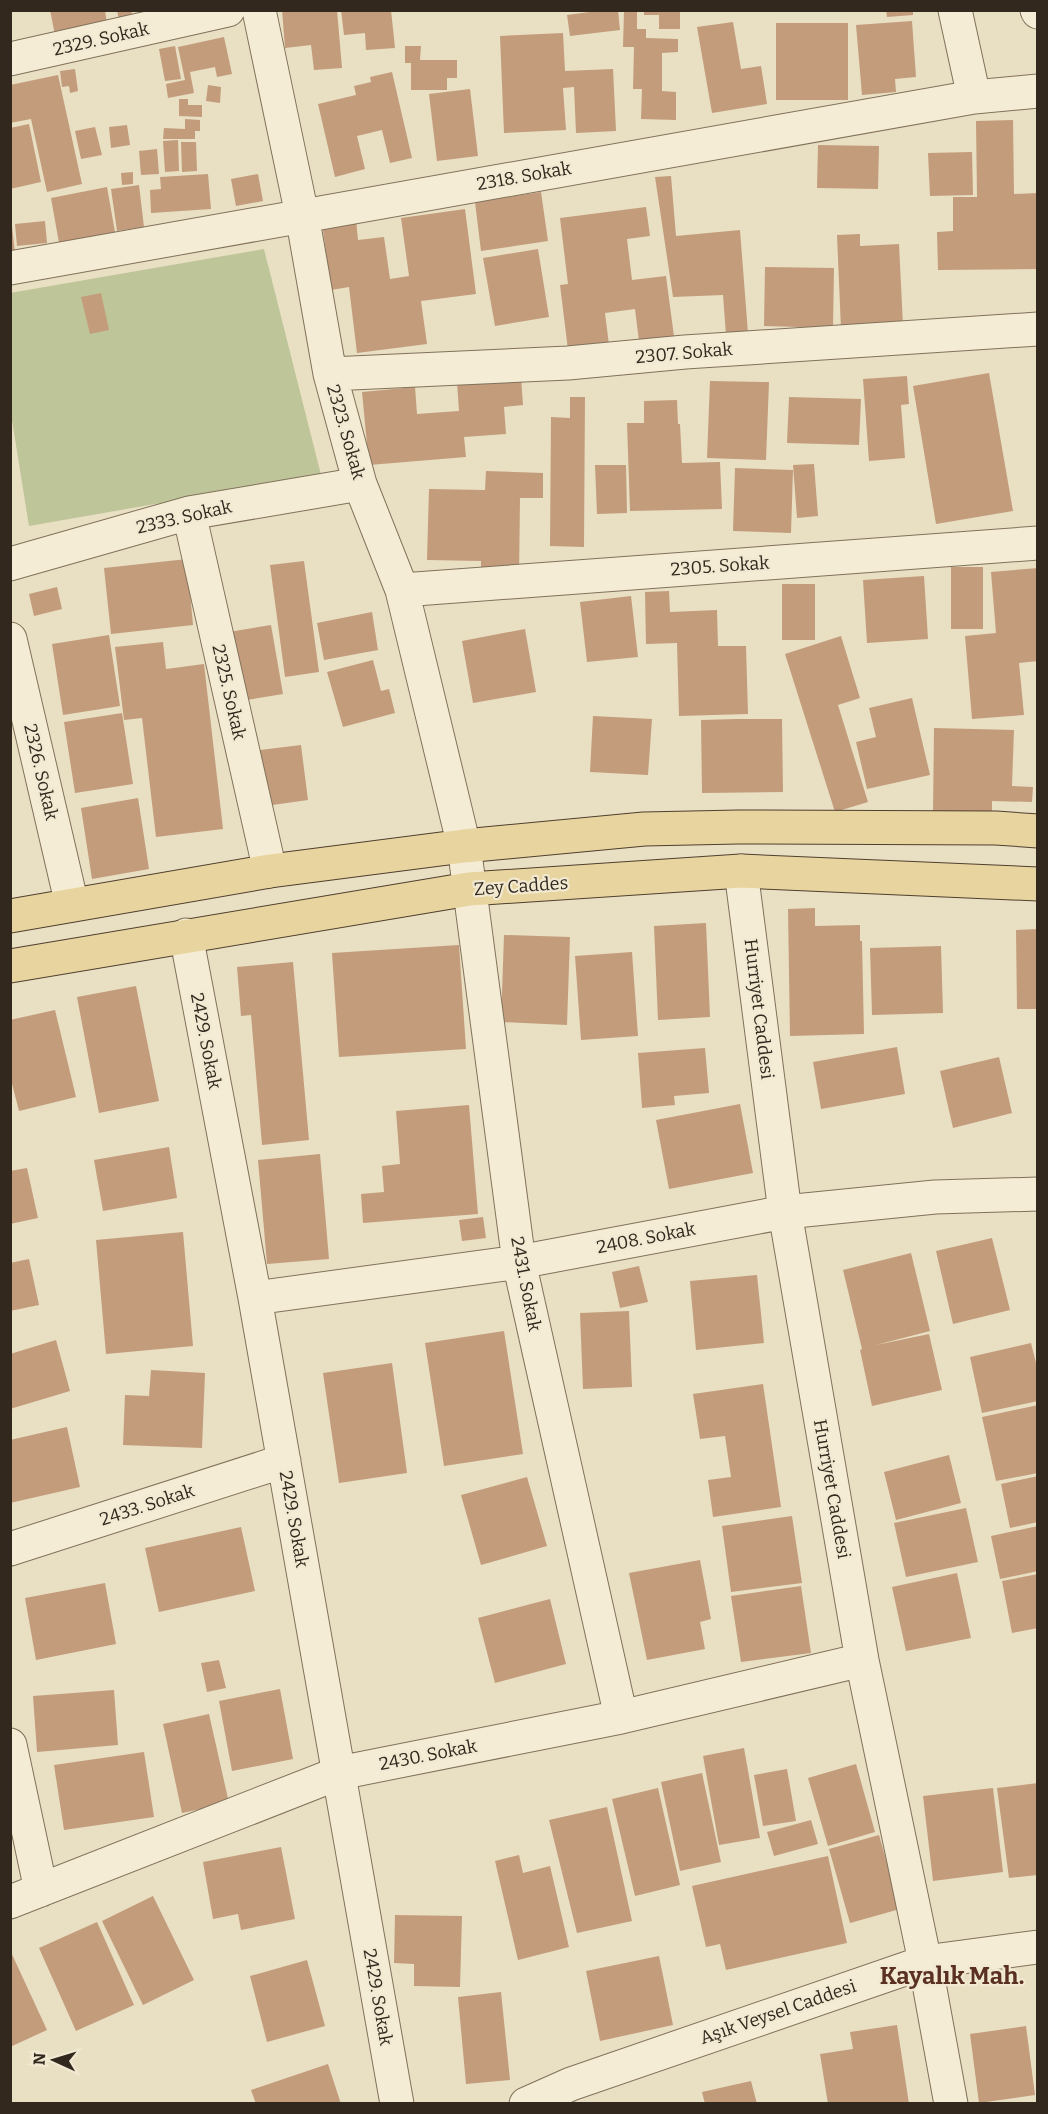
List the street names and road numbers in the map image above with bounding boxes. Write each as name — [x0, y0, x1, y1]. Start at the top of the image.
street label: 2329. Sokak — [51, 17, 152, 61]
street label: 2318. Sokak — [475, 157, 574, 195]
street label: 2307. Sokak — [635, 338, 734, 368]
street label: 2323. Sokak — [322, 382, 370, 483]
street label: 2333. Sokak — [134, 495, 235, 539]
street label: 2305. Sokak — [670, 552, 771, 580]
street label: 2325. Sokak — [207, 642, 251, 743]
street label: 2326. Sokak — [19, 722, 63, 823]
street label: Zey Caddes — [473, 872, 569, 900]
street label: Hurriyet Caddesi — [739, 938, 779, 1080]
street label: 2429. Sokak — [186, 991, 226, 1092]
street label: 2408. Sokak — [595, 1218, 698, 1258]
street label: 2431. Sokak — [506, 1235, 546, 1334]
street label: Hurriyet Caddesi — [809, 1417, 855, 1561]
street label: 2429. Sokak — [275, 1469, 313, 1570]
street label: 2433. Sokak — [97, 1479, 198, 1531]
street label: 2430. Sokak — [377, 1735, 480, 1775]
street label: 2429. Sokak — [359, 1947, 397, 2048]
street label: Aşık Veysel Caddesi — [697, 1975, 859, 2049]

